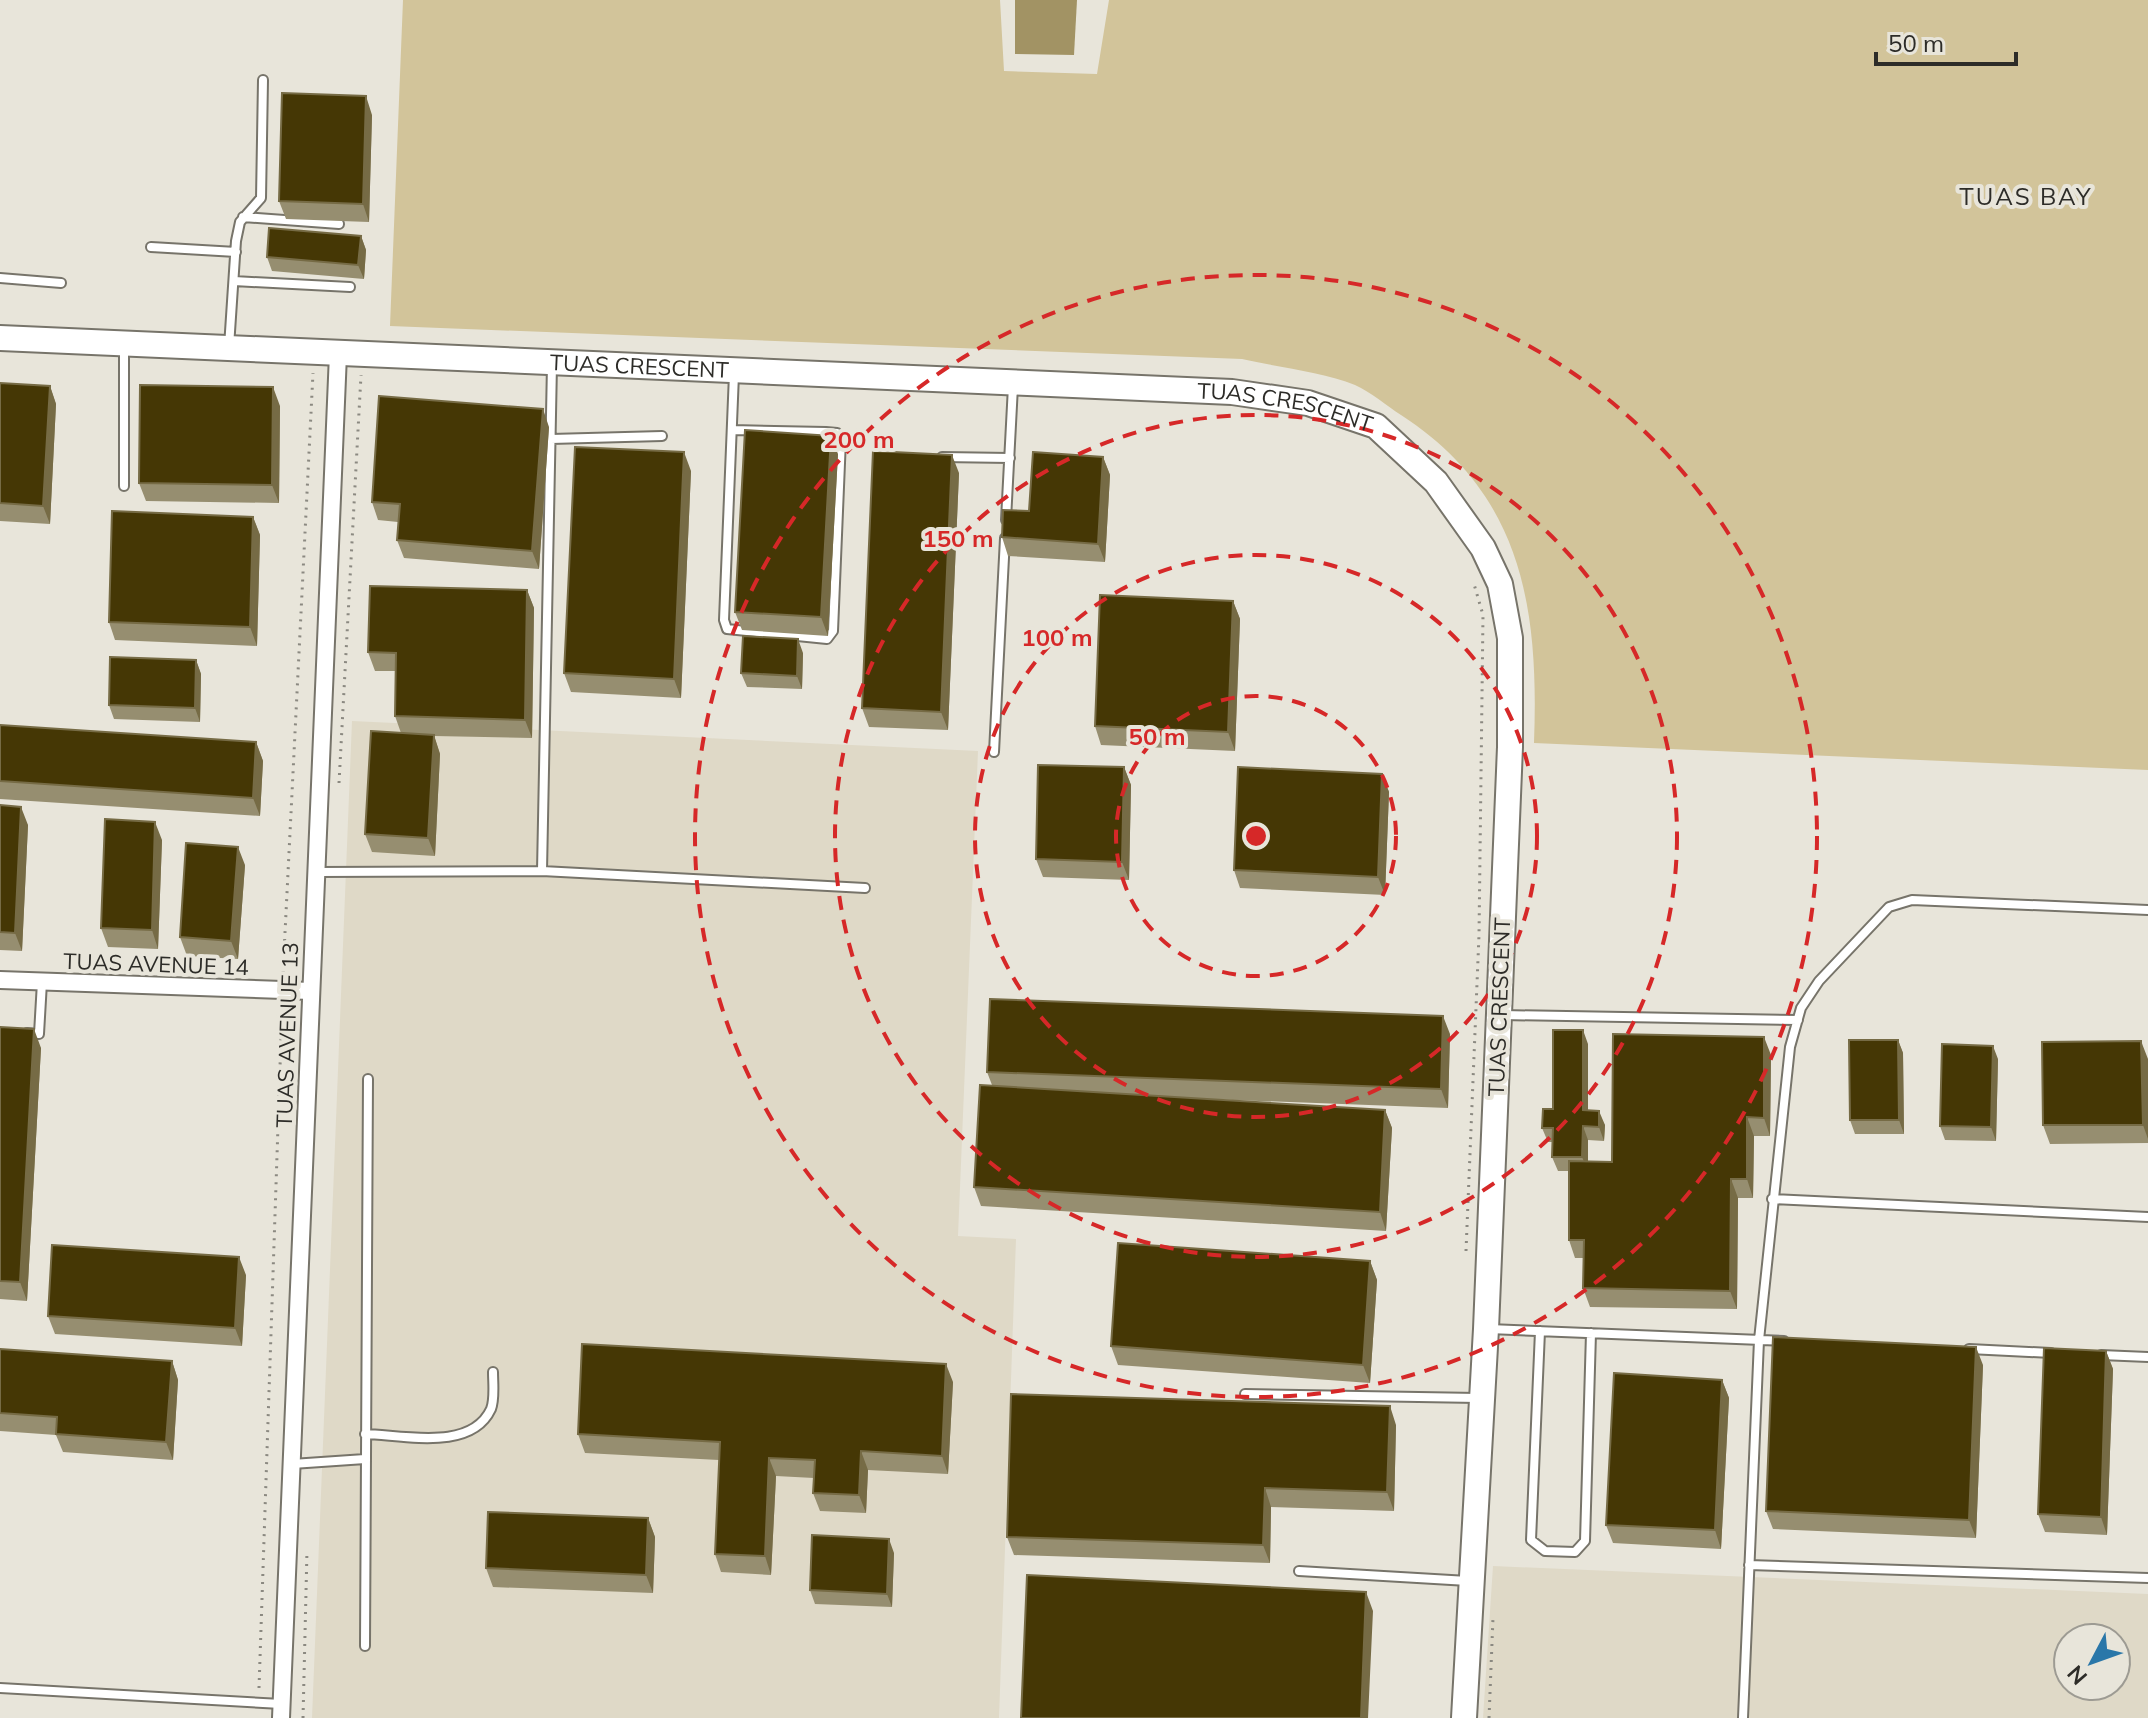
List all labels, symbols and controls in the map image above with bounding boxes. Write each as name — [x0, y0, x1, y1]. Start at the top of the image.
scale bar — [1876, 16, 2016, 66]
text: 50 m — [1888, 28, 1944, 58]
district label: TUAS BAY — [1959, 181, 2093, 211]
street label: TUAS CRESCENT — [549, 348, 730, 384]
street label: TUAS CRESCENT — [1197, 376, 1377, 438]
text: 200 m — [823, 424, 895, 454]
text: 150 m — [922, 523, 994, 553]
text: 100 m — [1021, 622, 1093, 652]
text: 50 m — [1129, 721, 1185, 751]
centre of rings — [1242, 822, 1270, 850]
street label: TUAS CRESCENT — [1482, 917, 1516, 1097]
street label: TUAS AVENUE 13 — [270, 942, 304, 1128]
street label: TUAS AVENUE 14 — [63, 947, 249, 981]
north arrow — [2052, 1622, 2132, 1702]
text: N — [2061, 1660, 2093, 1691]

